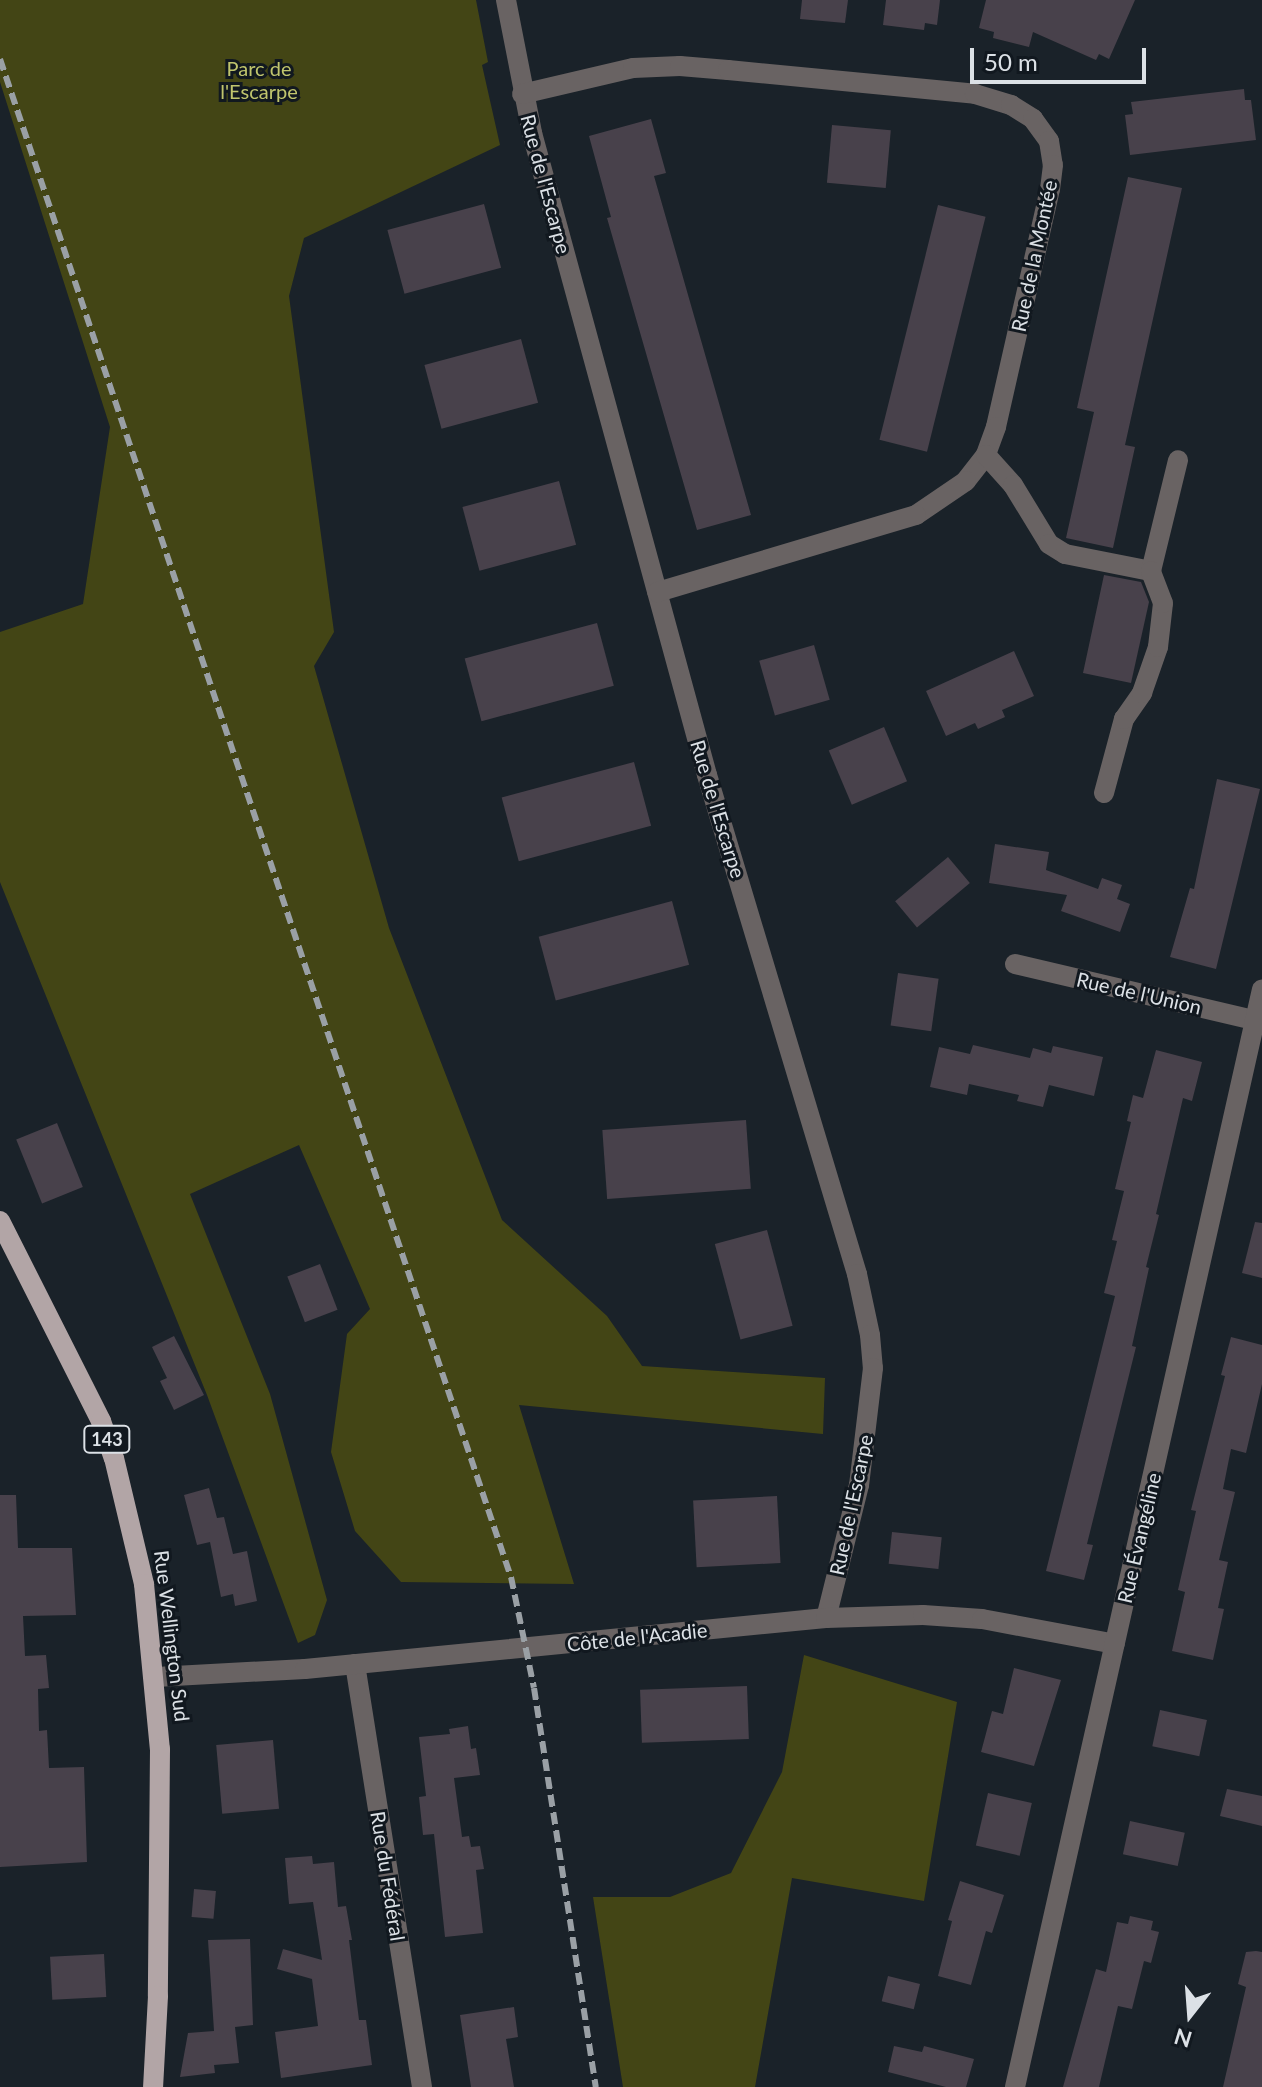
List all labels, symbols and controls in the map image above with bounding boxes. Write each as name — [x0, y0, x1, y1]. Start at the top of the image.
scale bar — [974, 32, 1150, 82]
text: 50 m — [984, 47, 1038, 76]
park label: Parc de l'Escarpe — [220, 57, 298, 104]
street label: Rue de l'Escarpe — [516, 112, 576, 256]
street label: Rue de la Montée — [1006, 178, 1062, 334]
street label: Rue de l'Escarpe — [686, 737, 750, 881]
street label: Rue de l'Union — [1074, 967, 1204, 1019]
road number: 143 — [83, 1425, 131, 1453]
street label: Rue de l'Escarpe — [824, 1432, 878, 1578]
street label: Rue Évangéline — [1112, 1470, 1166, 1606]
street label: Rue Wellington Sud — [150, 1549, 194, 1723]
street label: Côte de l'Acadie — [566, 1618, 708, 1656]
street label: Rue du Fédéral — [366, 1809, 410, 1943]
north arrow — [1150, 1975, 1230, 2055]
text: N — [1171, 2023, 1195, 2054]

